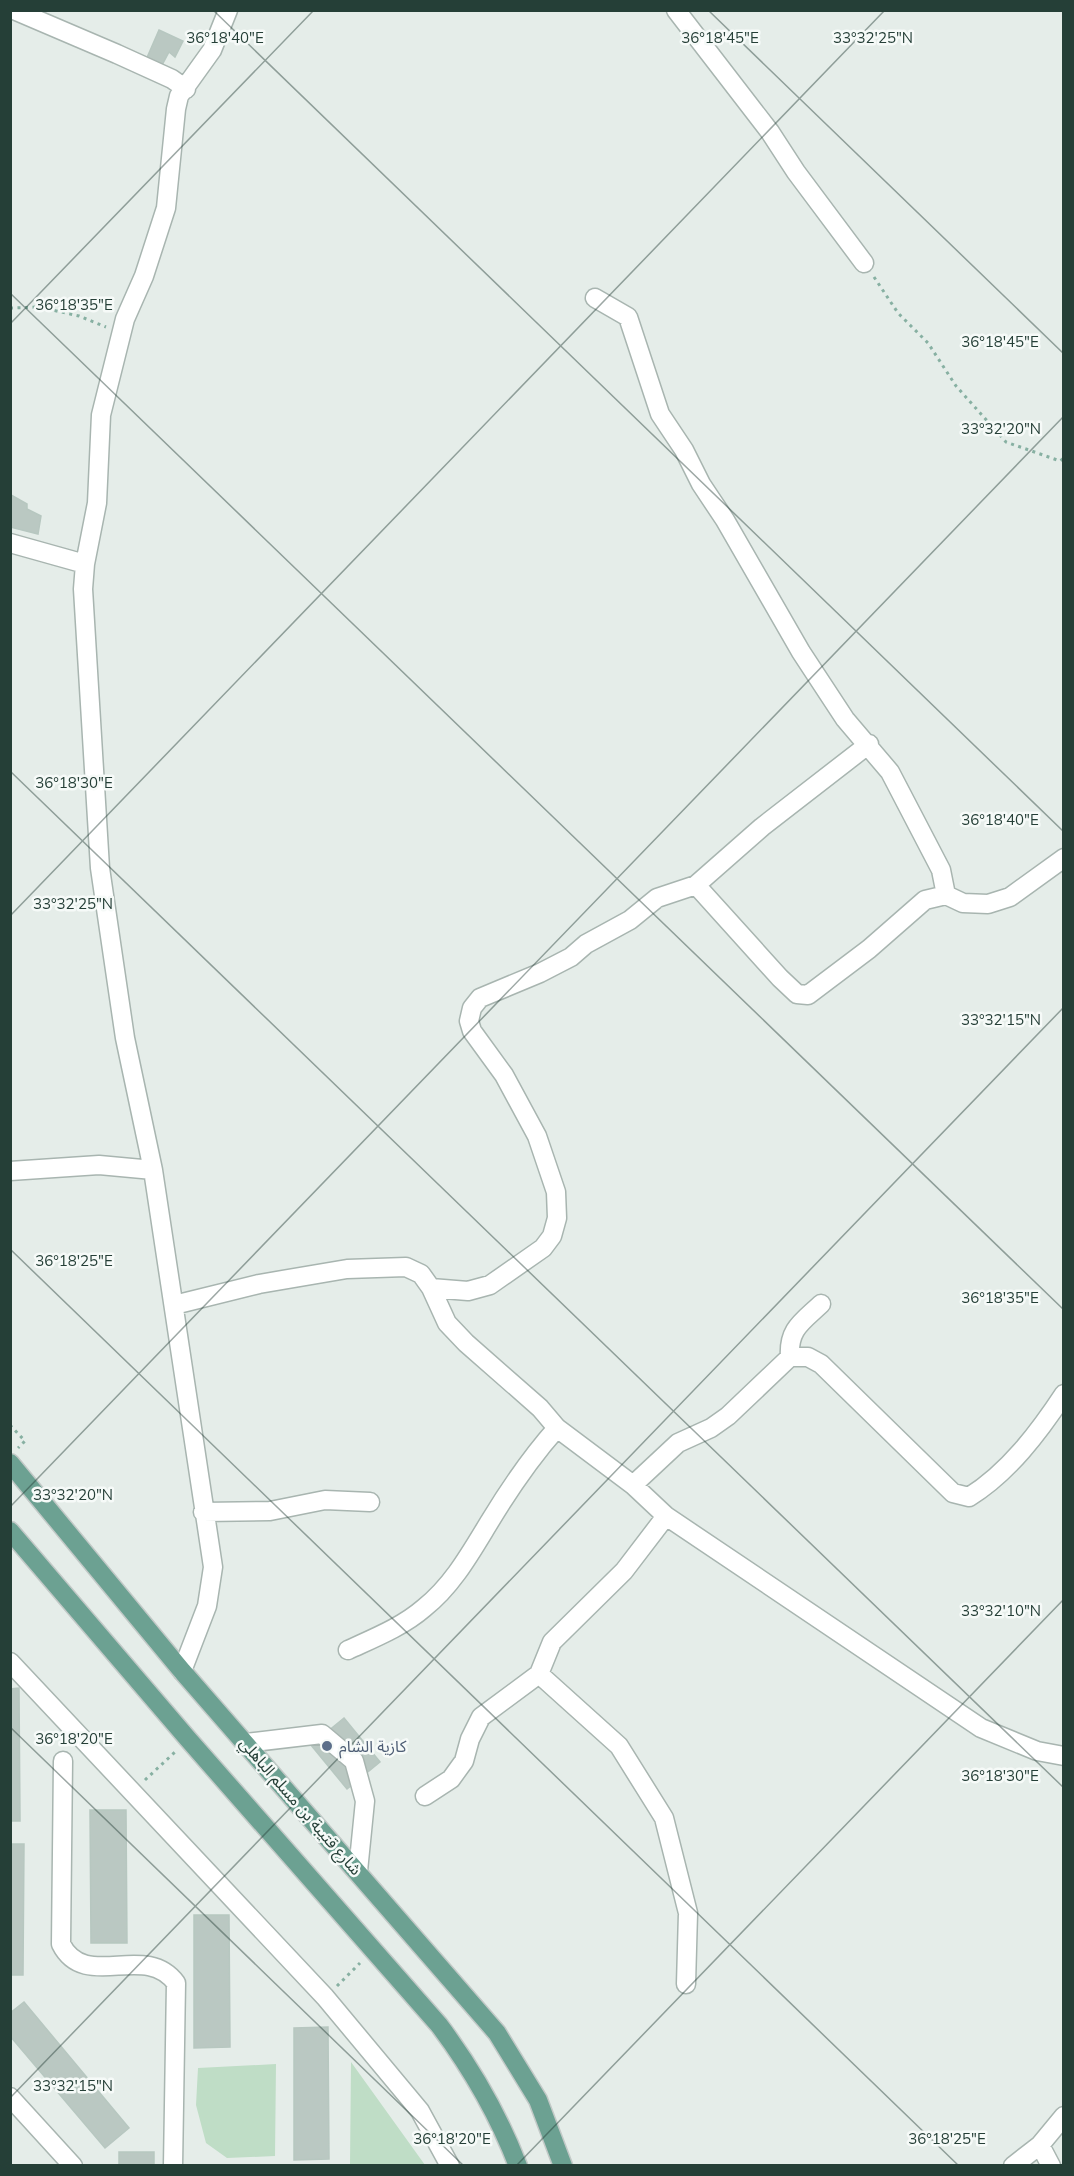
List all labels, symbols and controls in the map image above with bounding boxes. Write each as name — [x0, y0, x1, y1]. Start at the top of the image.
text: 36°18'40"E — [186, 28, 264, 47]
text: 36°18'45"E — [681, 28, 759, 47]
text: 33°32'25"N — [833, 28, 913, 47]
text: 36°18'35"E — [35, 295, 113, 314]
text: 36°18'45"E — [961, 332, 1039, 351]
text: 33°32'20"N — [961, 419, 1041, 438]
text: 36°18'30"E — [35, 773, 113, 792]
text: 36°18'40"E — [961, 810, 1039, 829]
text: 33°32'25"N — [33, 894, 113, 913]
text: 33°32'15"N — [961, 1010, 1041, 1029]
text: 36°18'25"E — [35, 1251, 113, 1270]
text: 36°18'35"E — [961, 1288, 1039, 1307]
text: 33°32'20"N — [33, 1485, 113, 1504]
text: 33°32'10"N — [961, 1601, 1041, 1620]
text: 36°18'20"E — [35, 1729, 113, 1748]
street label: شارع قتيبة بن مسلم الباهلي — [233, 1733, 366, 1881]
place label: كازية الشام — [339, 1736, 407, 1759]
marker: كازية الشام — [320, 1739, 334, 1753]
text: 36°18'30"E — [961, 1766, 1039, 1785]
text: 33°32'15"N — [33, 2076, 113, 2095]
text: 36°18'20"E — [413, 2129, 491, 2148]
text: 36°18'25"E — [908, 2129, 986, 2148]

